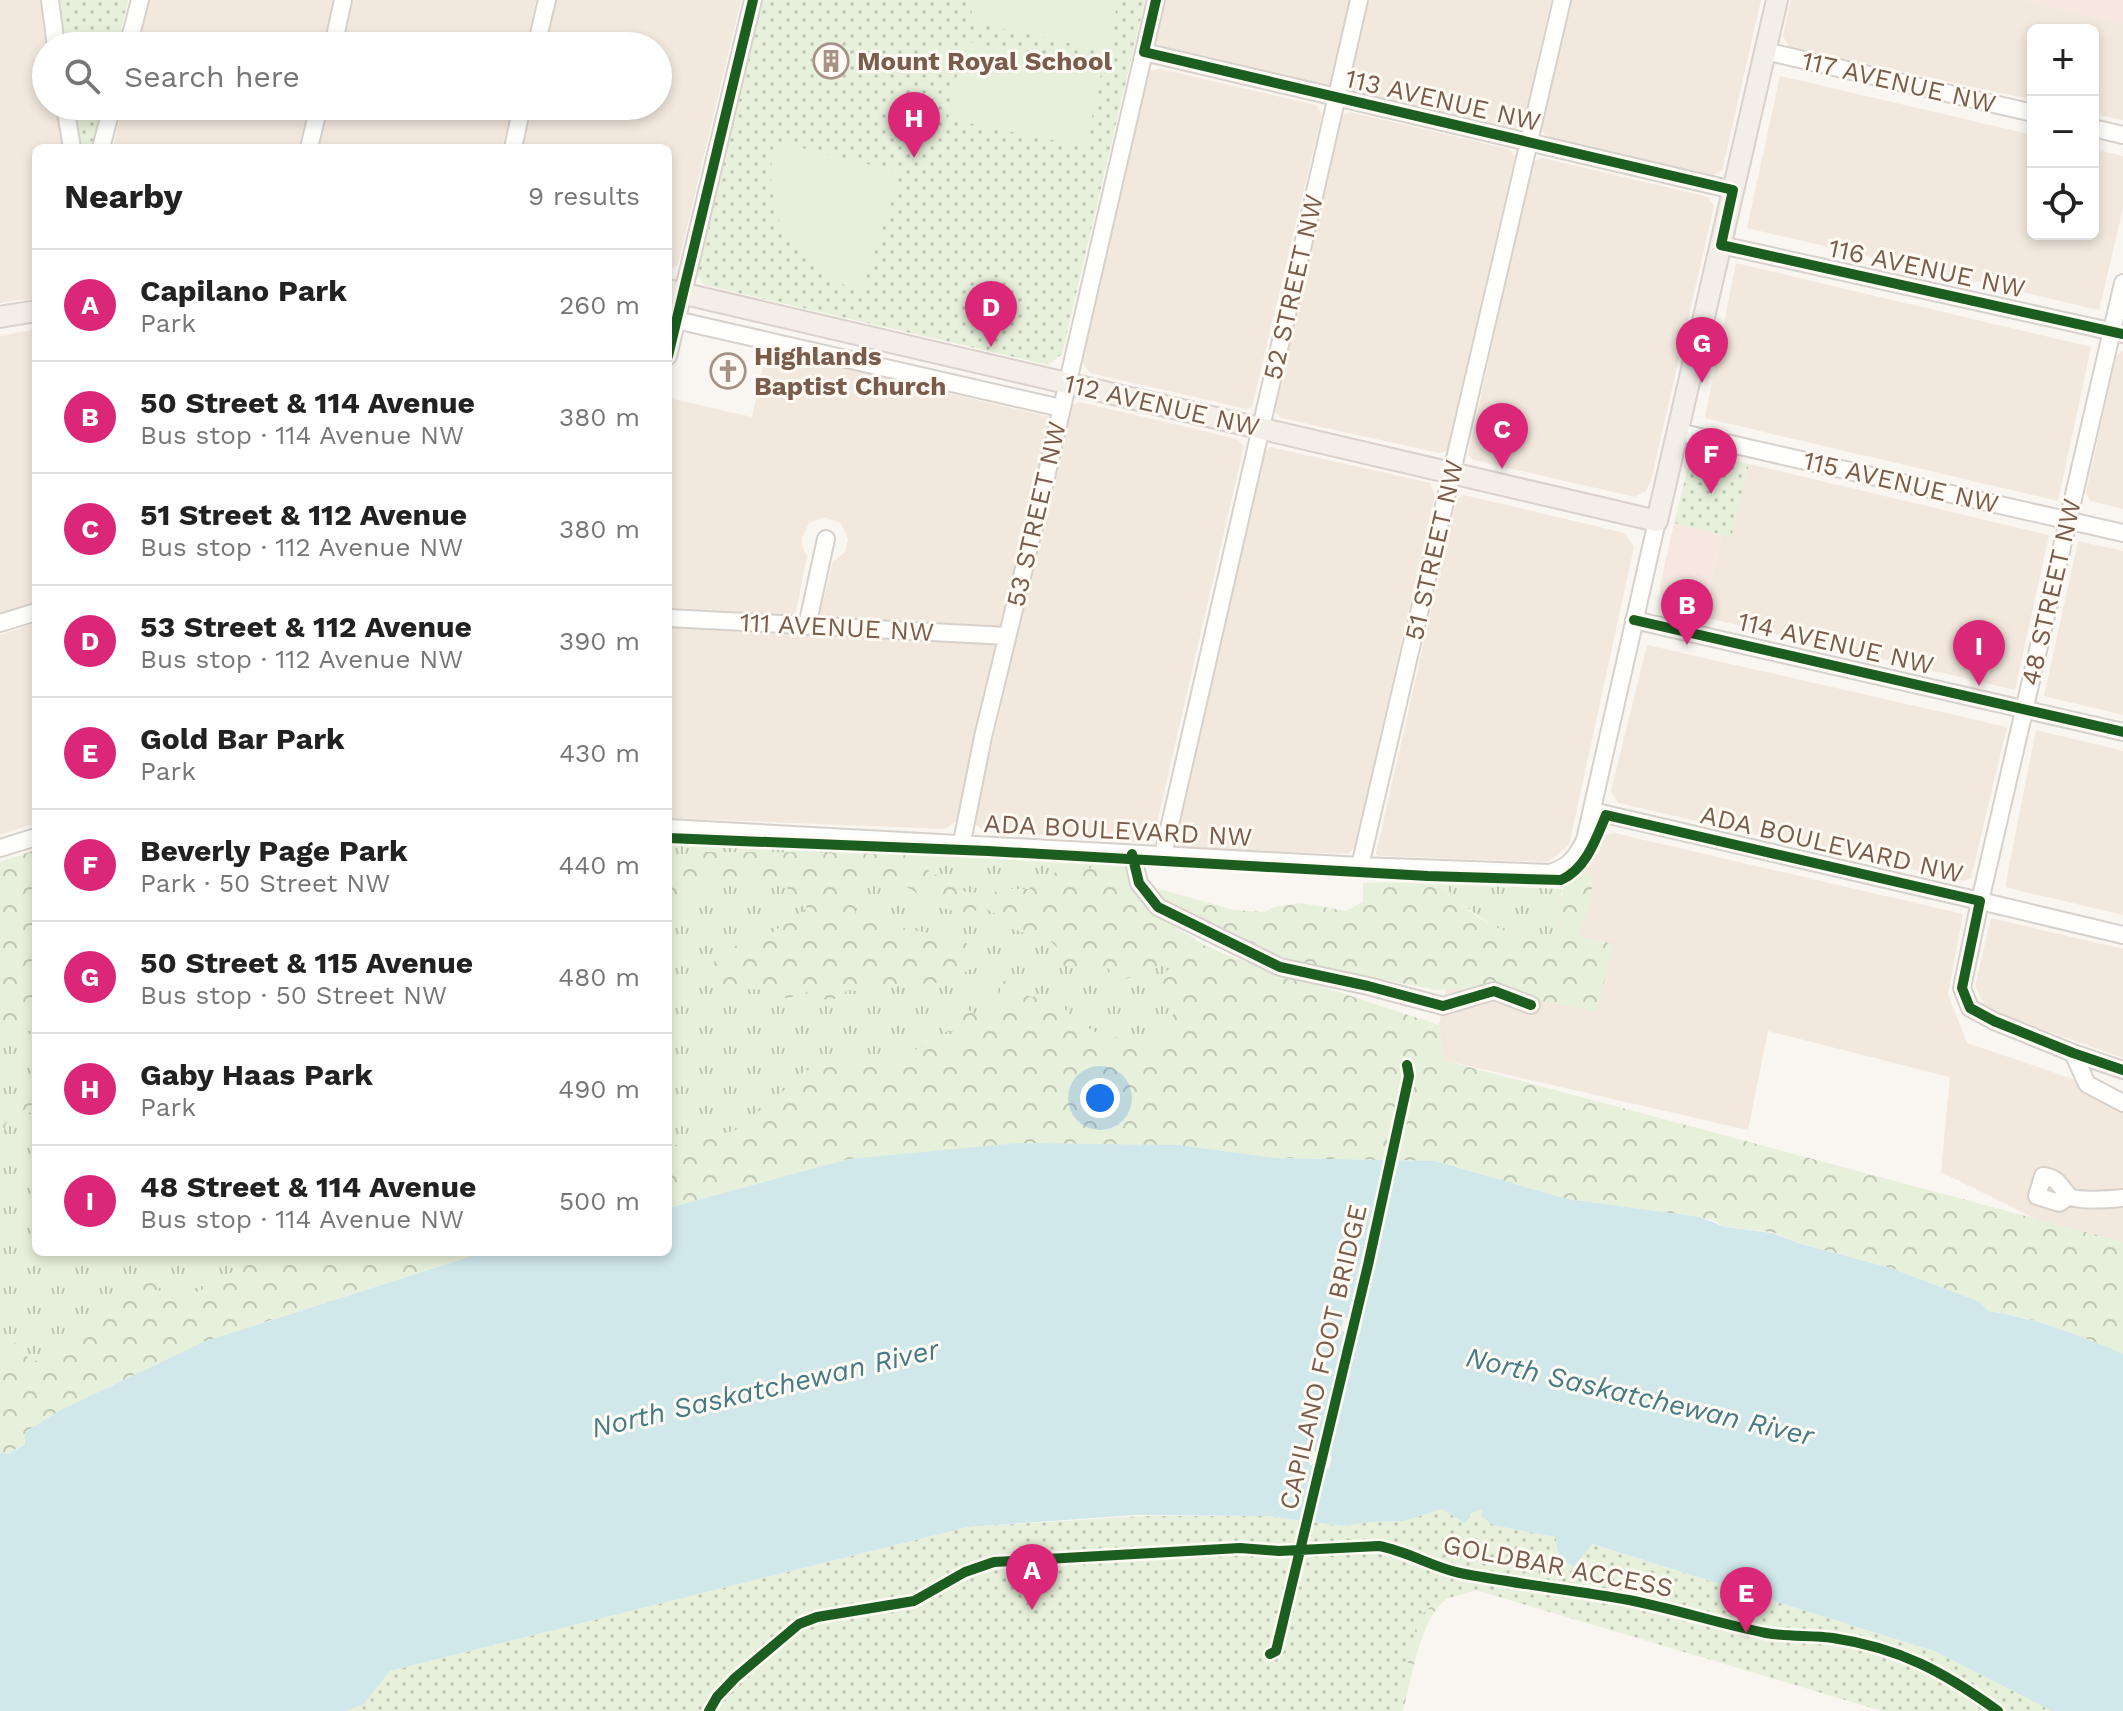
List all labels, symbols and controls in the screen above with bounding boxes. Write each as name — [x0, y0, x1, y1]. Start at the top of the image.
map controls — [2027, 24, 2099, 240]
button: + — [2027, 24, 2099, 96]
search box — [32, 32, 672, 120]
building icon: Mount Royal School — [812, 42, 850, 80]
street label: 117 AVENUE NW — [1799, 45, 1999, 119]
place label: Mount Royal School — [857, 46, 1112, 76]
icon: search — [60, 54, 104, 98]
text: Search here — [124, 59, 300, 94]
street label: 113 AVENUE NW — [1343, 63, 1543, 137]
pin: H — [888, 92, 940, 158]
button: − — [2027, 96, 2099, 168]
button: locate — [2027, 168, 2099, 240]
text: Nearby — [64, 176, 183, 216]
text: 9 results — [528, 181, 640, 211]
street label: 52 STREET NW — [1257, 191, 1329, 383]
street label: 116 AVENUE NW — [1826, 233, 2028, 303]
text: Capilano Park — [140, 273, 347, 308]
pin: D — [965, 281, 1017, 347]
text: A — [81, 290, 99, 320]
text: 260 m — [559, 290, 640, 320]
text: Park — [140, 308, 196, 338]
pin: G — [1676, 317, 1728, 383]
place label: Highlands Baptist Church — [754, 341, 946, 401]
church icon: Highlands Baptist Church — [709, 352, 747, 390]
street label: 112 AVENUE NW — [1062, 368, 1262, 442]
text: 50 Street & 114 Avenue — [140, 385, 475, 420]
text: B — [81, 402, 99, 432]
text: 380 m — [559, 402, 640, 432]
pin: C — [1476, 403, 1528, 469]
street label: 53 STREET NW — [1000, 418, 1072, 610]
text: Bus stop · 114 Avenue NW — [140, 420, 464, 450]
pin: F — [1685, 428, 1737, 494]
street label: 115 AVENUE NW — [1801, 445, 2001, 519]
street label: 51 STREET NW — [1399, 457, 1469, 643]
street label: 48 STREET NW — [2015, 496, 2087, 688]
text: 51 Street & 112 Avenue — [140, 497, 467, 532]
text: C — [81, 514, 99, 544]
text: 380 m — [559, 514, 640, 544]
text: Bus stop · 112 Avenue NW — [140, 532, 463, 562]
pin: B — [1661, 579, 1713, 645]
street label: 114 AVENUE NW — [1735, 606, 1937, 680]
street label: 111 AVENUE NW — [739, 607, 935, 647]
text: 53 Street & 112 Avenue — [140, 609, 472, 644]
pin: I — [1953, 620, 2005, 686]
text: D — [81, 626, 99, 656]
text: 390 m — [559, 626, 640, 656]
text: Bus stop · 112 Avenue NW — [140, 644, 463, 674]
text: Gold Bar Park — [140, 721, 345, 756]
text: E — [82, 738, 98, 768]
text: 430 m — [559, 738, 640, 768]
text: Park — [140, 756, 196, 786]
street label: ADA BOULEVARD NW — [1698, 799, 1966, 889]
street label: ADA BOULEVARD NW — [983, 808, 1253, 852]
text: Beverly Page Park — [140, 833, 408, 868]
text: F — [82, 850, 98, 880]
text: 440 m — [558, 850, 640, 880]
text: Park · 50 Street NW — [140, 868, 390, 898]
text: 50 Street & 115 Avenue — [140, 945, 473, 980]
text: G — [81, 962, 99, 992]
text: 480 m — [558, 962, 640, 992]
text: Bus stop · 50 Street NW — [140, 980, 447, 1010]
text: Gaby Haas Park — [140, 1057, 373, 1092]
text: H — [80, 1074, 100, 1104]
text: 490 m — [558, 1074, 640, 1104]
your location — [1080, 1078, 1120, 1118]
text: Park — [140, 1092, 196, 1122]
text: 48 Street & 114 Avenue — [140, 1169, 476, 1204]
text: I — [86, 1186, 94, 1216]
text: 500 m — [559, 1186, 640, 1216]
street label: CAPILANO FOOT BRIDGE — [1273, 1201, 1373, 1513]
text: Bus stop · 114 Avenue NW — [140, 1204, 464, 1234]
water label: North Saskatchewan River — [588, 1332, 943, 1445]
water label: North Saskatchewan River — [1463, 1340, 1818, 1453]
street label: GOLDBAR ACCESS — [1440, 1529, 1676, 1603]
pin: A — [1006, 1544, 1058, 1610]
pin: E — [1720, 1567, 1772, 1633]

